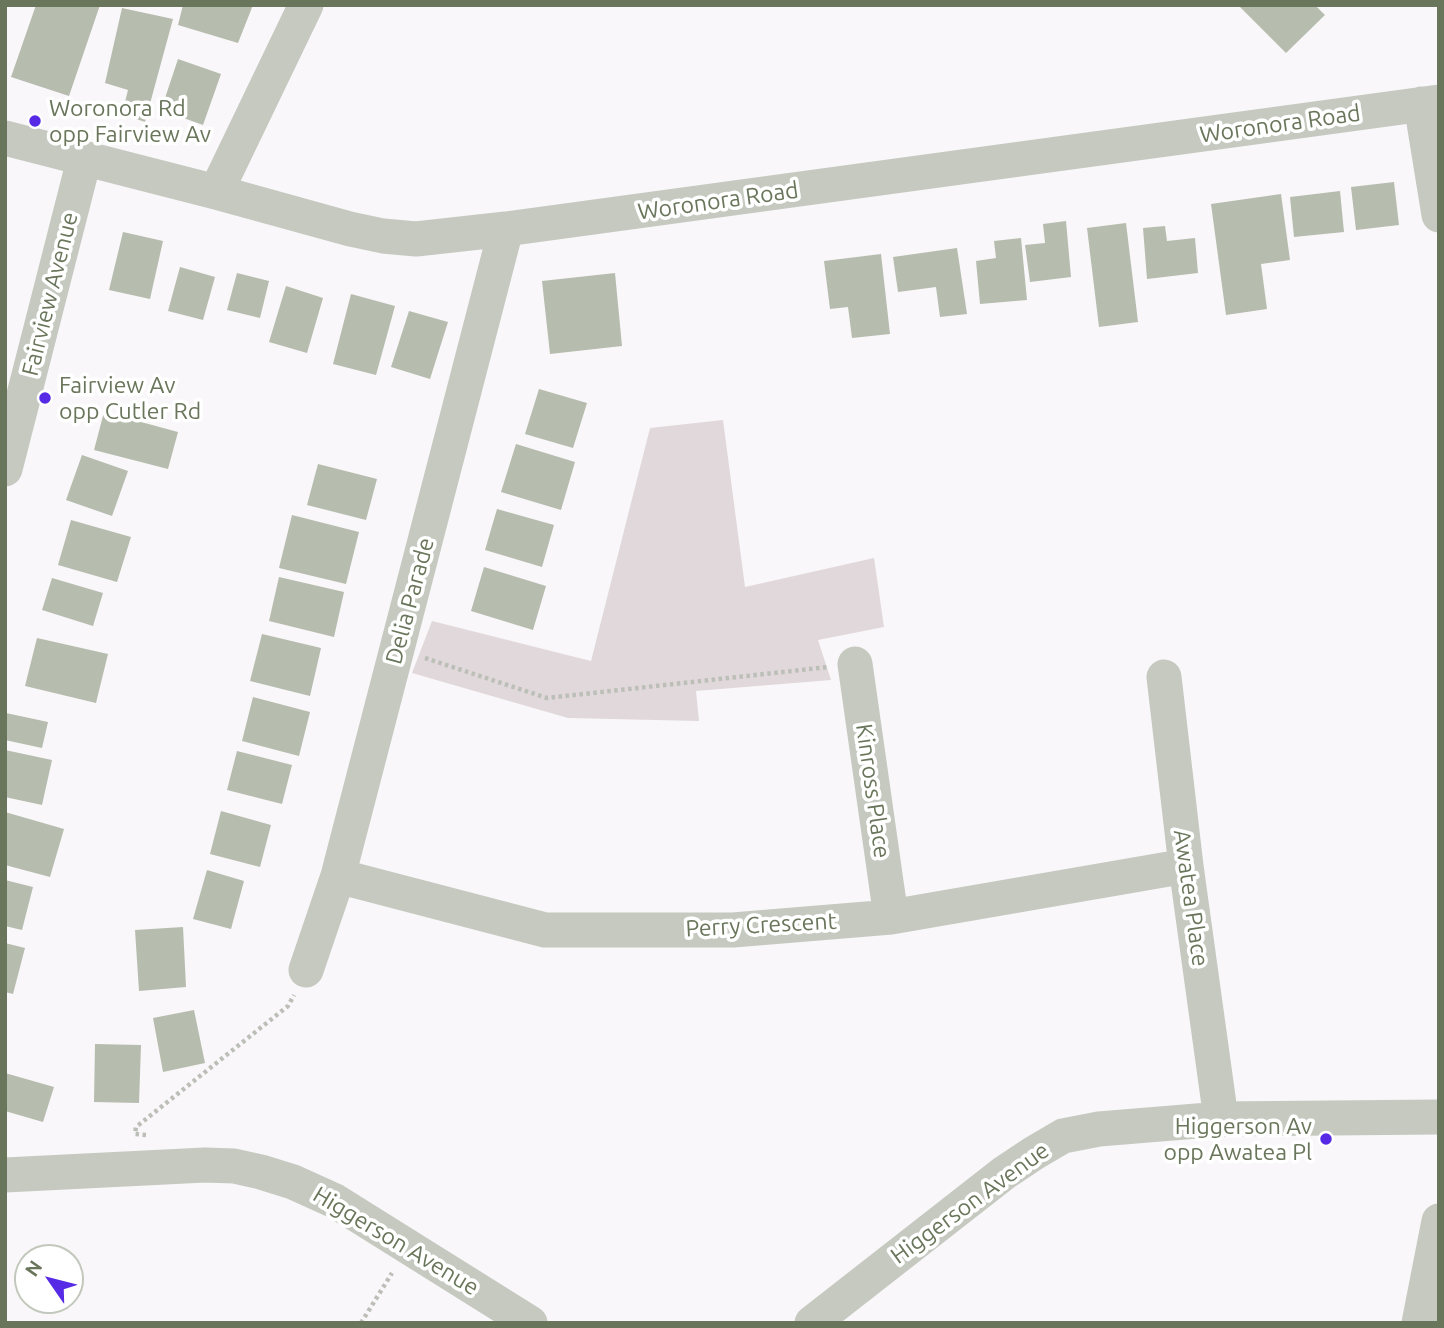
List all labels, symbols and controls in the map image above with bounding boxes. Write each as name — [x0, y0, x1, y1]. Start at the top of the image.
place label: Woronora Rd opp Fairview Av — [49, 94, 211, 148]
street label: Woronora Road — [1198, 99, 1362, 149]
marker: Woronora Rd opp Fairview Av — [27, 113, 43, 129]
street label: Woronora Road — [636, 176, 800, 226]
street label: Fairview Avenue — [16, 209, 84, 379]
place label: Fairview Av opp Cutler Rd — [59, 371, 201, 425]
marker: Fairview Av opp Cutler Rd — [37, 390, 53, 406]
street label: Delia Parade — [380, 535, 440, 667]
street label: Kinross Place — [850, 722, 896, 860]
street label: Awatea Place — [1168, 828, 1214, 968]
street label: Perry Crescent — [685, 907, 837, 943]
place label: Higgerson Av opp Awatea Pl — [1163, 1112, 1312, 1166]
marker: Higgerson Av opp Awatea Pl — [1318, 1131, 1334, 1147]
street label: Higgerson Avenue — [886, 1136, 1054, 1270]
street label: Higgerson Avenue — [308, 1181, 484, 1301]
north arrow — [14, 1244, 84, 1314]
text: N — [20, 1256, 47, 1280]

